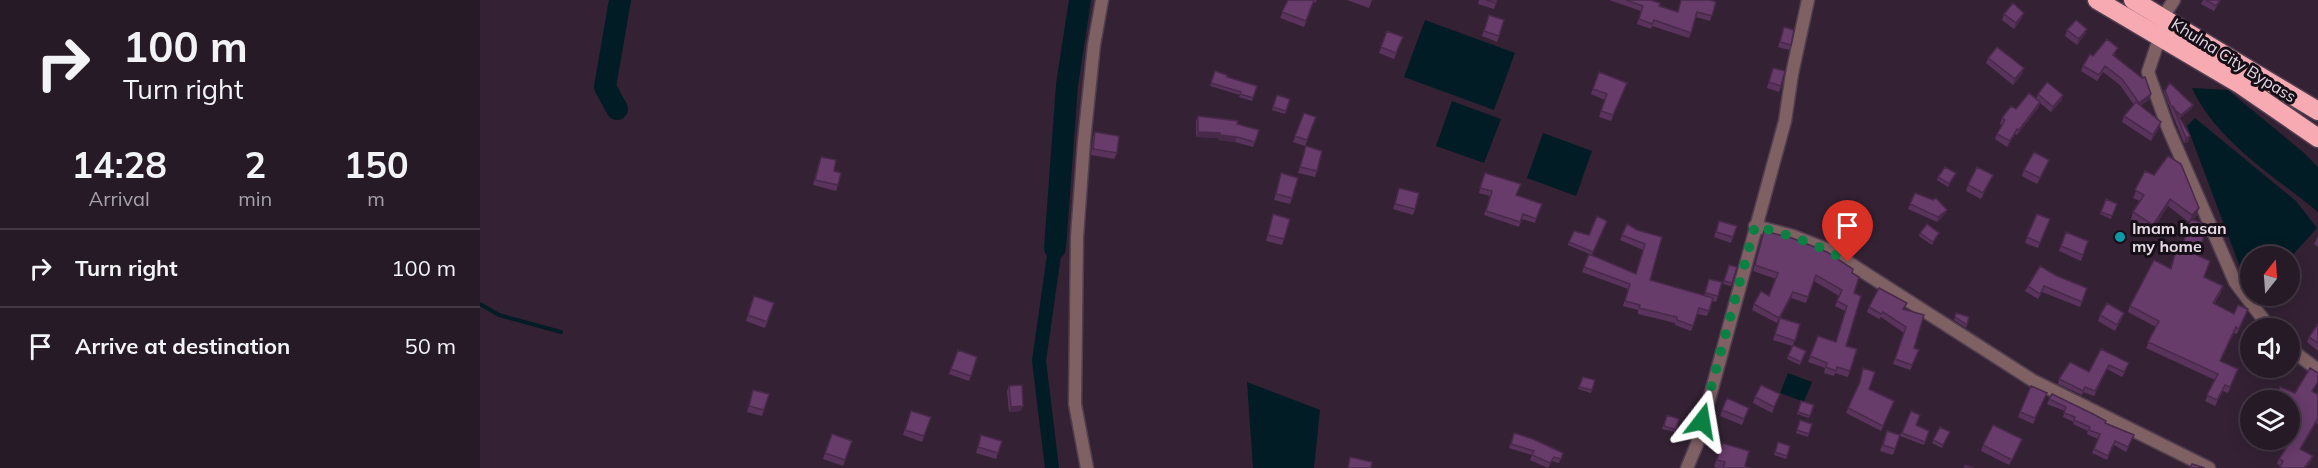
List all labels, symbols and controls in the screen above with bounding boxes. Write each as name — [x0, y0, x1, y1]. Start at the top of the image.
street label: Khulna City Bypass — [2168, 14, 2300, 106]
text: 100 m — [123, 20, 248, 73]
icon: right — [24, 24, 102, 102]
text: Turn right — [123, 72, 243, 106]
text: 14:28 — [71, 142, 167, 187]
text: 2 — [244, 142, 266, 187]
text: 150 — [344, 142, 409, 187]
text: Arrival — [89, 186, 150, 211]
text: min — [238, 186, 272, 211]
text: m — [367, 186, 385, 211]
pin — [1822, 200, 1873, 262]
icon: arrive — [1831, 209, 1864, 242]
place label: Imam hasan my home — [2132, 218, 2227, 256]
marker: Imam hasan my home — [2113, 230, 2127, 244]
north arrow — [2240, 246, 2300, 306]
map controls — [2240, 246, 2300, 450]
icon: right — [24, 252, 57, 285]
text: Turn right — [75, 254, 178, 282]
text: 100 m — [391, 254, 456, 282]
button: sound — [2240, 318, 2300, 378]
icon: arrive — [24, 330, 57, 363]
text: Arrive at destination — [75, 332, 290, 360]
text: 50 m — [405, 332, 456, 360]
position arrow — [1670, 389, 1734, 453]
button: layers — [2240, 390, 2300, 450]

